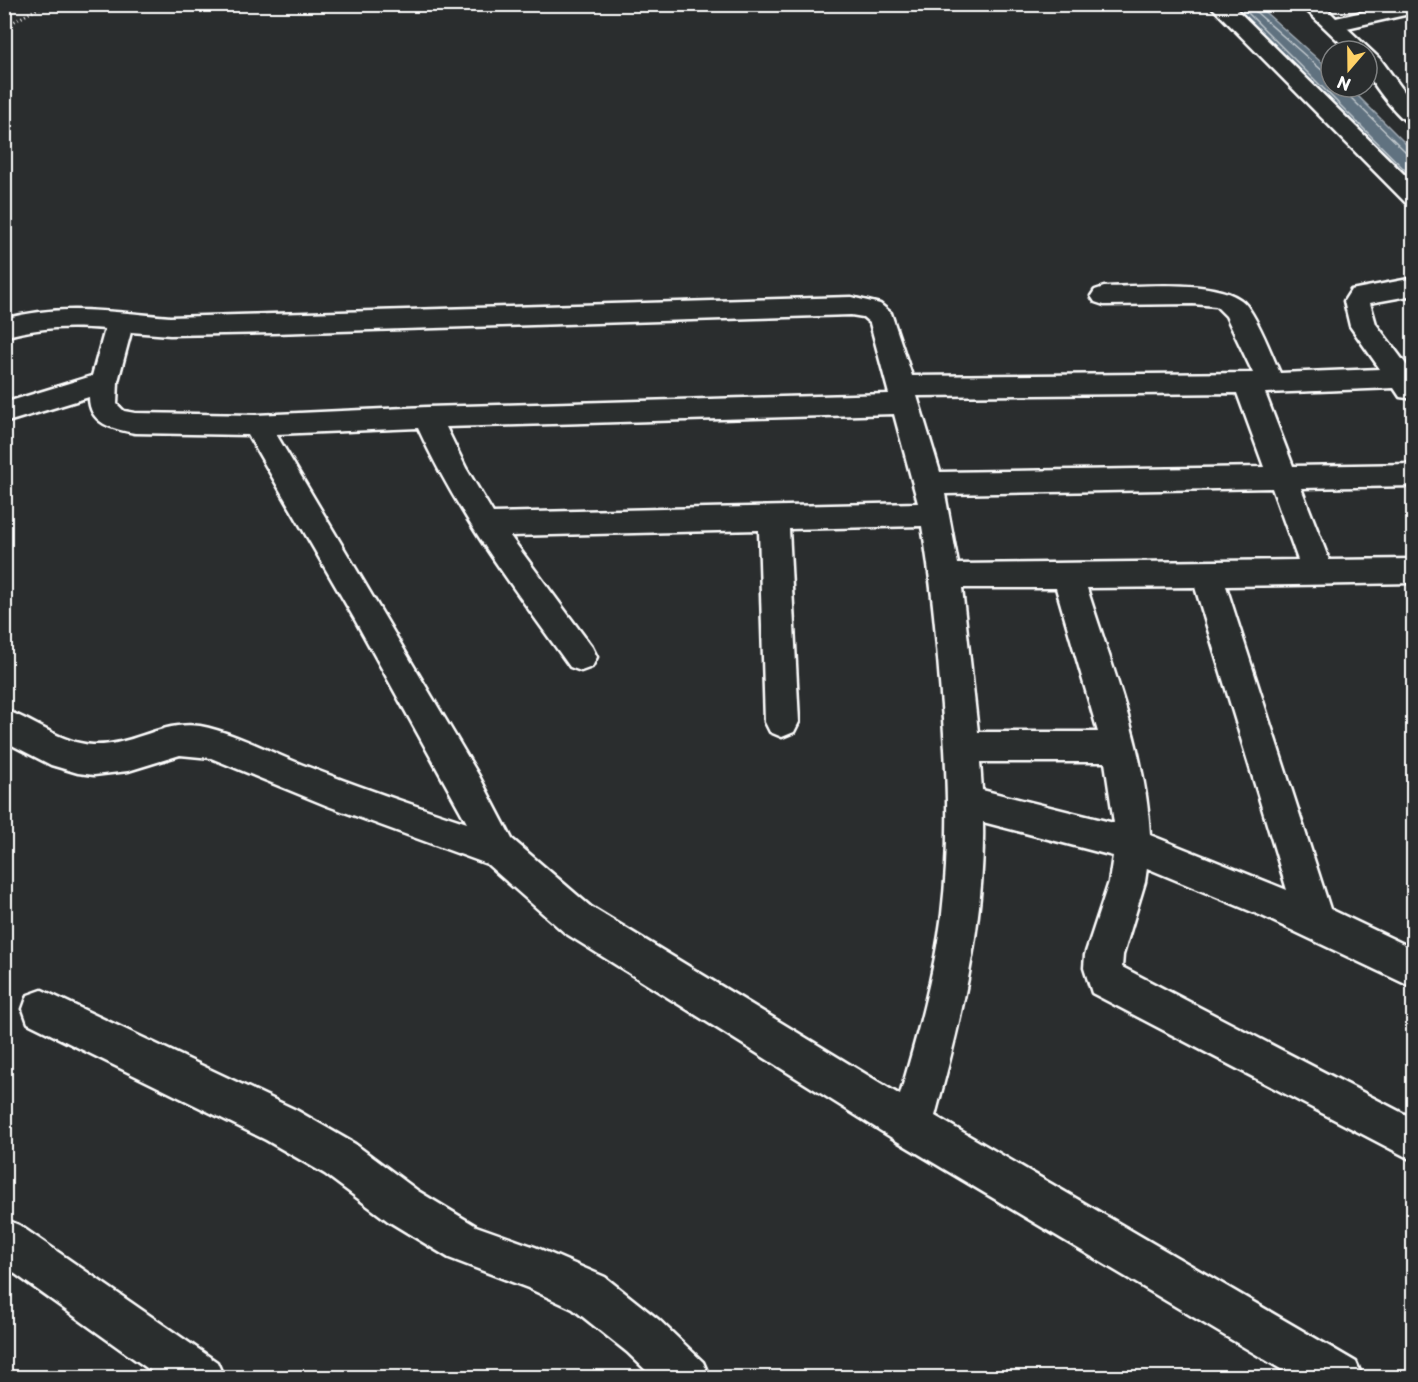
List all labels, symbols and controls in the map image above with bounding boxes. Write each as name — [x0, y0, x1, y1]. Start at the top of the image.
north arrow — [1319, 39, 1379, 99]
text: N — [1333, 71, 1354, 97]

